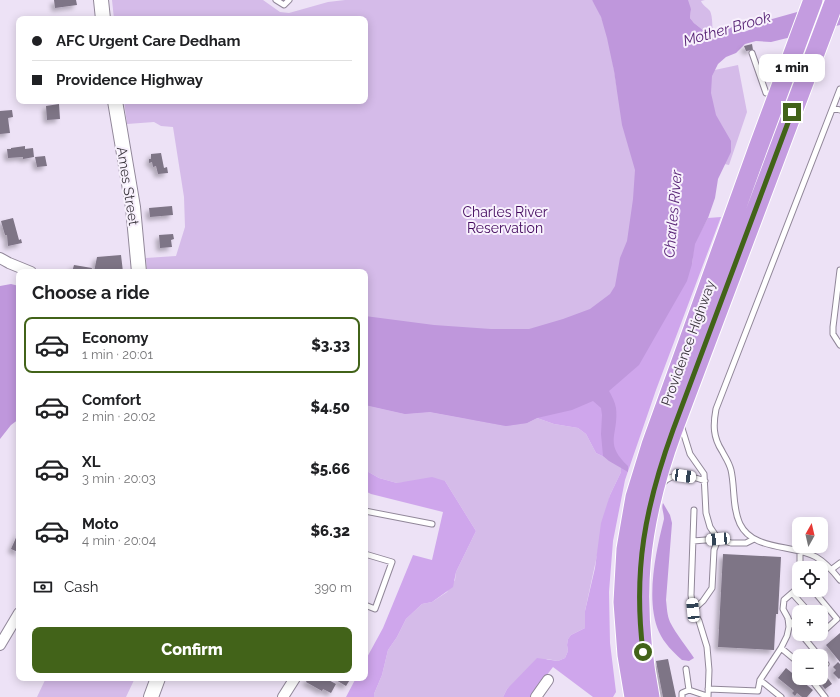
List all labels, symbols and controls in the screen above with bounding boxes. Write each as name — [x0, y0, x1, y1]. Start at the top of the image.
water label: Mother Brook — [681, 8, 773, 50]
text: AFC Urgent Care Dedham — [56, 32, 240, 50]
callout: 1 min — [759, 54, 825, 82]
text: 1 min — [775, 60, 809, 75]
text: Providence Highway — [56, 71, 203, 89]
route end — [783, 103, 801, 121]
street label: Ames Street — [114, 145, 142, 227]
water label: Charles River — [660, 169, 686, 259]
park label: Charles River Reservation — [462, 204, 548, 236]
street label: Providence Highway — [658, 278, 718, 408]
text: Choose a ride — [32, 282, 150, 303]
icon: car — [34, 327, 70, 363]
text: Economy — [82, 329, 149, 347]
text: $3.33 — [311, 336, 350, 354]
text: 1 min · 20:01 — [82, 347, 153, 362]
icon: car — [34, 389, 70, 425]
text: Comfort — [82, 391, 141, 409]
text: $4.50 — [311, 398, 350, 416]
text: 2 min · 20:02 — [82, 409, 155, 424]
icon: car — [34, 451, 70, 487]
text: XL — [82, 453, 100, 471]
text: $5.66 — [310, 460, 350, 478]
car — [671, 468, 697, 484]
text: 3 min · 20:03 — [82, 471, 156, 486]
icon: car — [34, 513, 70, 549]
text: Moto — [82, 515, 119, 533]
north arrow — [792, 517, 828, 553]
map controls — [792, 517, 828, 685]
text: $6.32 — [310, 522, 350, 540]
car — [706, 532, 730, 546]
text: 4 min · 20:04 — [82, 533, 156, 548]
button: locate — [792, 561, 828, 597]
icon: cash — [32, 576, 54, 598]
text: Cash — [64, 578, 98, 596]
text: 390 m — [314, 580, 352, 595]
car — [686, 597, 700, 623]
button: + — [792, 605, 828, 641]
button: Confirm — [32, 627, 352, 673]
route start — [634, 643, 652, 661]
button: − — [792, 649, 828, 685]

